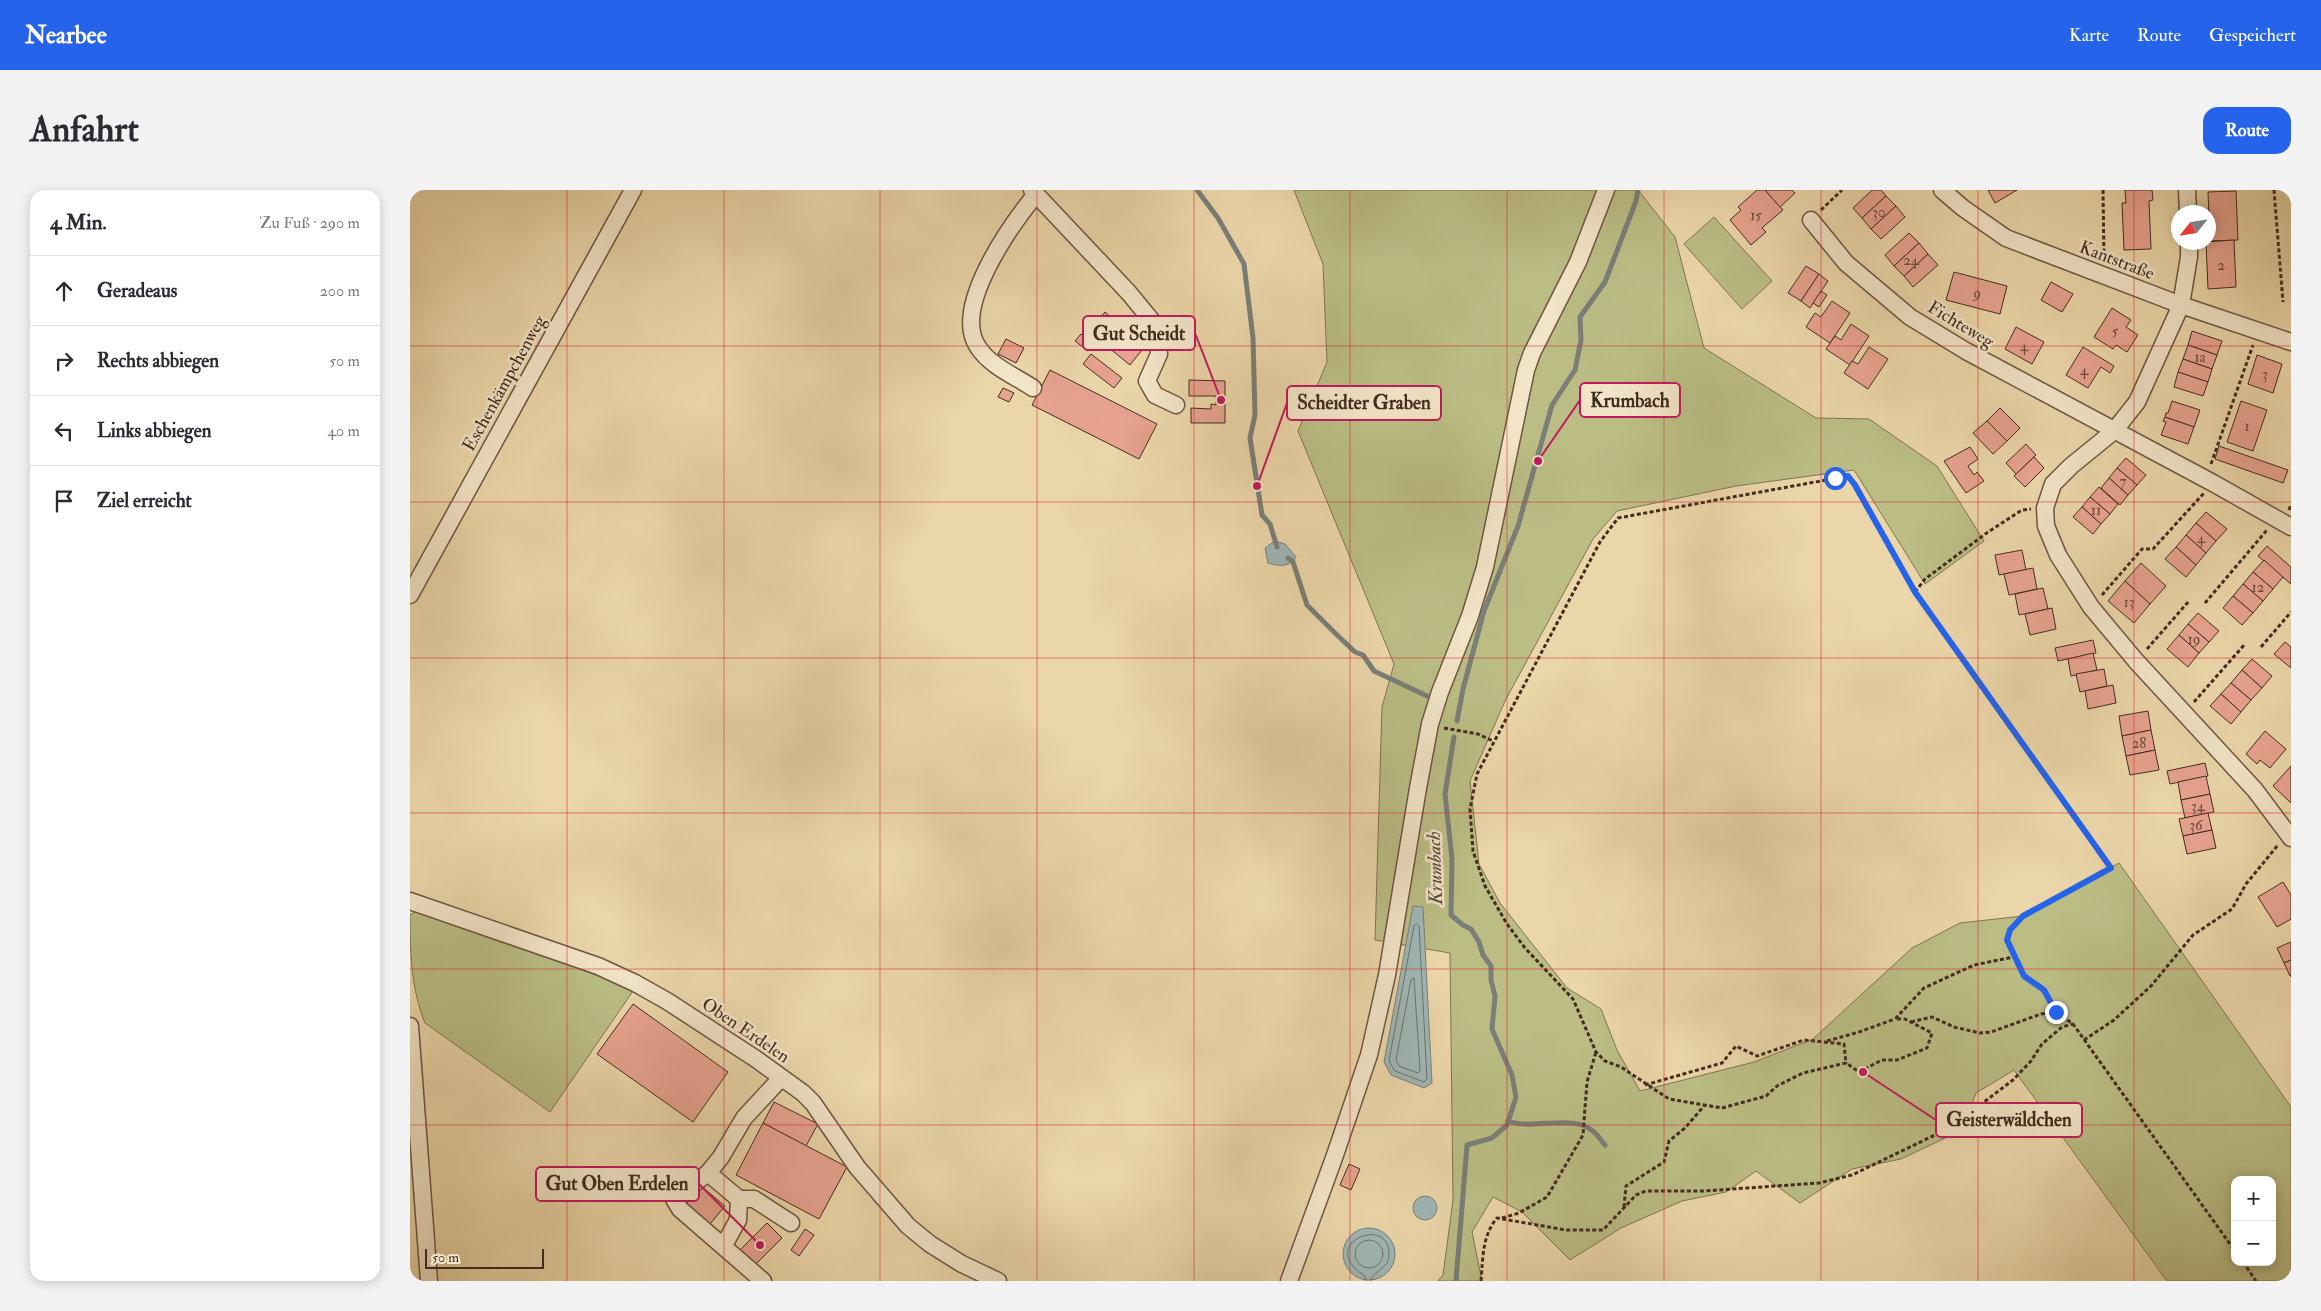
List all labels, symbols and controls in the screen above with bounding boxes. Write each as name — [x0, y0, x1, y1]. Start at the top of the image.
text: Nearbee — [25, 20, 107, 51]
text: Karte — [2069, 24, 2109, 47]
text: Route — [2137, 24, 2181, 47]
text: Gespeichert — [2209, 24, 2296, 47]
button: Route — [2203, 107, 2291, 154]
text: Anfahrt — [30, 108, 139, 152]
house number: 30 — [1872, 203, 1886, 222]
north arrow — [2171, 205, 2216, 250]
house number: 15 — [1750, 206, 1762, 225]
text: 4 Min. — [50, 209, 107, 236]
text: Zu Fuß · 290 m — [260, 213, 360, 233]
street label: Kantstraße — [2076, 236, 2158, 285]
house number: 24 — [1903, 251, 1920, 270]
house number: 2 — [2217, 256, 2225, 275]
icon: ahead — [50, 277, 78, 305]
text: Geradeaus — [97, 279, 177, 303]
text: 200 m — [320, 281, 360, 301]
house number: 9 — [1972, 284, 1981, 303]
street label: Fichteweg — [1923, 296, 1999, 354]
street label: Eschenkämpchenweg — [457, 310, 552, 455]
callout: Gut Scheidt — [1083, 316, 1195, 350]
text: Gut Scheidt — [1093, 322, 1186, 346]
house number: 5 — [2112, 322, 2119, 341]
house number: 4 — [2020, 337, 2029, 356]
icon: right — [50, 347, 78, 375]
house number: 1a — [2194, 348, 2207, 367]
text: Rechts abbiegen — [97, 349, 219, 373]
text: 50 m — [329, 351, 360, 371]
house number: 4 — [2080, 361, 2089, 380]
house number: 3 — [2262, 365, 2268, 384]
callout: Krumbach — [1580, 383, 1680, 417]
callout: Scheidter Graben — [1287, 386, 1441, 420]
text: Krumbach — [1590, 389, 1670, 413]
text: Scheidter Graben — [1297, 391, 1431, 415]
icon: left — [50, 417, 78, 445]
house number: 1 — [2244, 417, 2250, 436]
text: Links abbiegen — [97, 419, 211, 443]
text: 40 m — [327, 421, 360, 441]
route start — [1824, 467, 1847, 490]
house number: 7 — [2120, 472, 2127, 491]
icon: arrive — [50, 487, 78, 515]
text: Ziel erreicht — [97, 489, 192, 513]
house number: 11 — [2091, 501, 2101, 520]
house number: 4 — [2197, 529, 2206, 548]
house number: 12 — [2252, 578, 2265, 597]
house number: 13 — [2123, 593, 2135, 612]
house number: 19 — [2188, 630, 2200, 649]
house number: 28 — [2132, 734, 2146, 753]
house number: 34 — [2191, 797, 2206, 816]
house number: 36 — [2189, 816, 2204, 835]
water label: Krumbach — [1422, 831, 1448, 906]
street label: Oben Erdelen — [697, 993, 794, 1068]
route end — [2045, 1001, 2068, 1024]
callout: Geisterwäldchen — [1936, 1103, 2082, 1137]
text: Geisterwäldchen — [1946, 1108, 2072, 1132]
callout: Gut Oben Erdelen — [536, 1167, 699, 1201]
text: Gut Oben Erdelen — [546, 1172, 689, 1196]
map controls — [2231, 1176, 2276, 1266]
button: + — [2231, 1176, 2276, 1221]
button: − — [2231, 1221, 2276, 1266]
scale bar — [425, 1246, 544, 1269]
text: 50 m — [432, 1249, 459, 1266]

